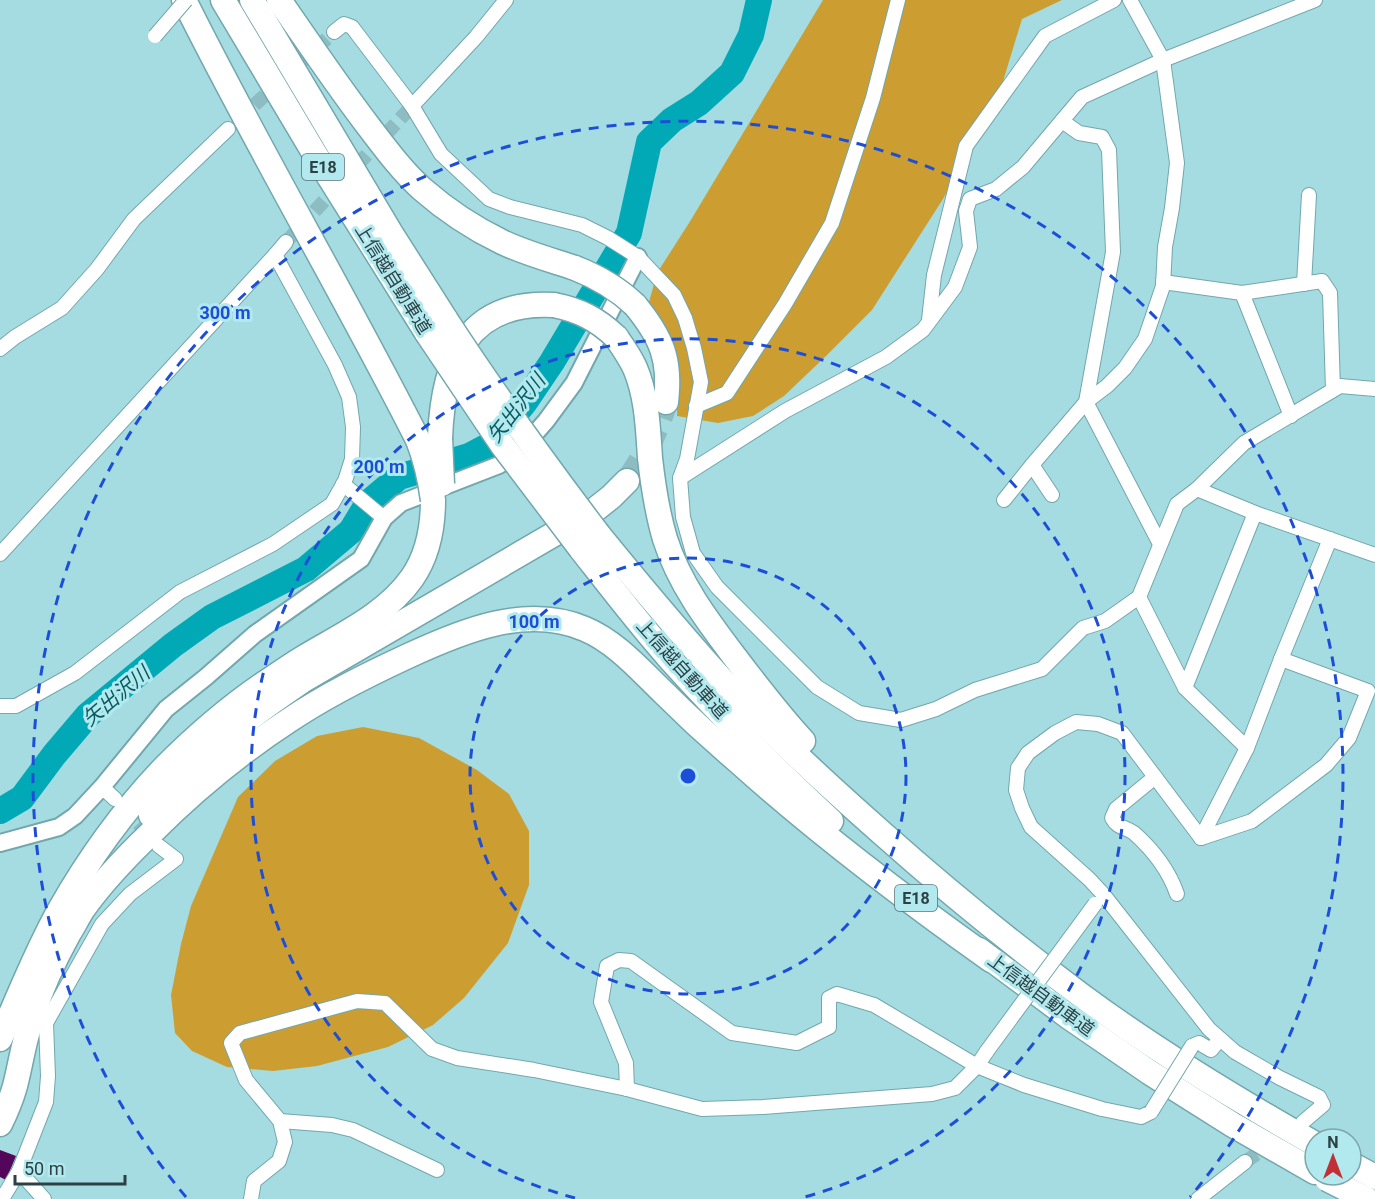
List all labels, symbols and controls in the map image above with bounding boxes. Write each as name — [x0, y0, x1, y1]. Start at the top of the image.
road number: E18 — [302, 154, 344, 180]
street label: 上信越自動車道 — [351, 220, 436, 338]
text: 300 m — [199, 302, 251, 323]
water label: 矢出沢川 — [482, 368, 551, 447]
text: 200 m — [353, 456, 405, 477]
text: 100 m — [508, 611, 560, 632]
street label: 上信越自動車道 — [632, 615, 732, 723]
water label: 矢出沢川 — [78, 660, 156, 731]
centre of rings — [678, 766, 698, 786]
road number: E18 — [895, 885, 937, 911]
street label: 上信越自動車道 — [984, 949, 1098, 1040]
north arrow — [1303, 1127, 1363, 1187]
text: N — [1327, 1133, 1339, 1152]
scale bar — [15, 1148, 124, 1186]
text: 50 m — [24, 1158, 64, 1179]

